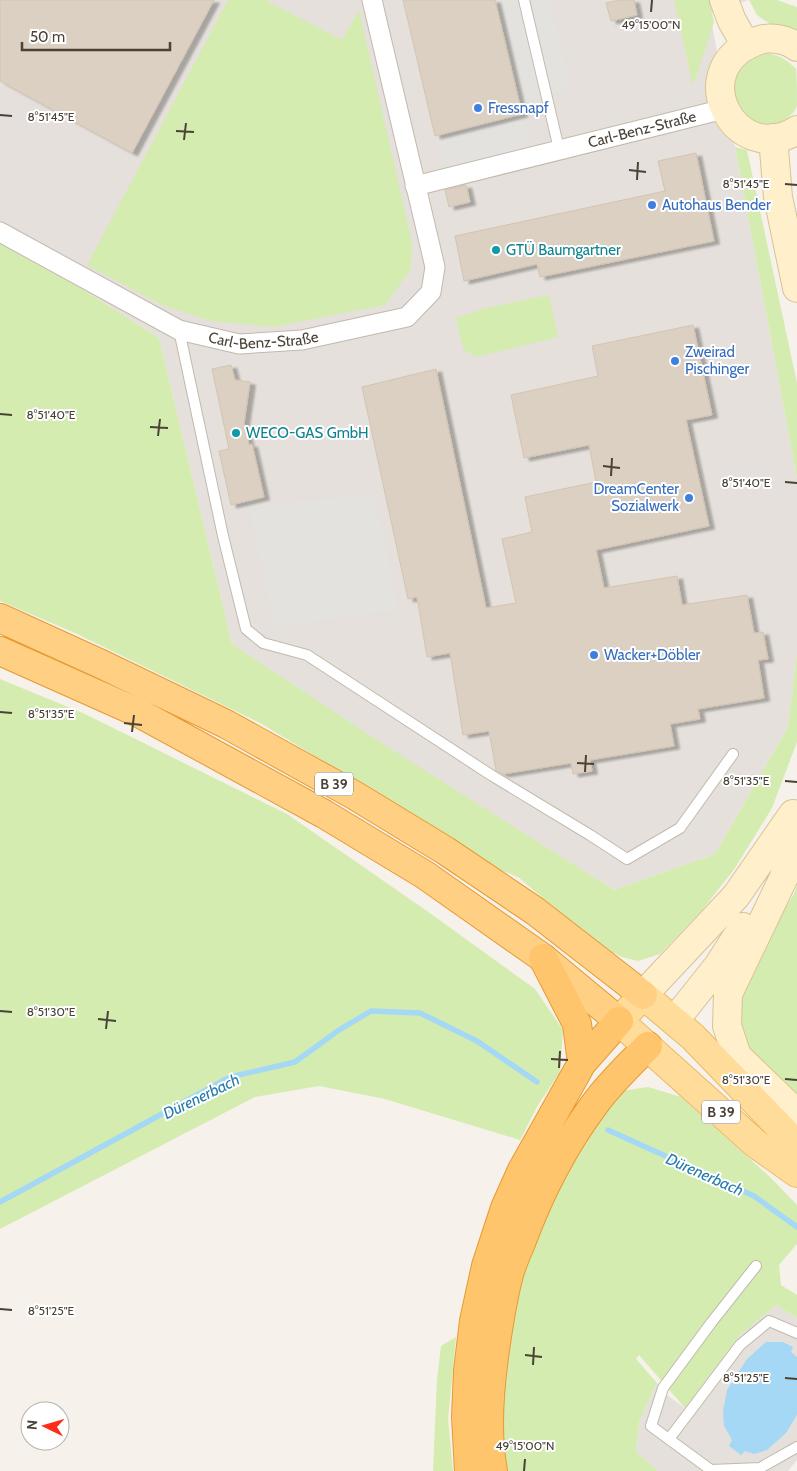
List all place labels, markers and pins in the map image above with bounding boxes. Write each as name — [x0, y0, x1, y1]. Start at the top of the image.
place label: Fressnapf — [488, 99, 549, 117]
marker: Fressnapf — [472, 102, 484, 114]
place label: Autohaus Bender — [662, 196, 771, 214]
marker: Autohaus Bender — [646, 199, 658, 211]
place label: GTÜ Baumgartner — [506, 241, 621, 259]
marker: GTÜ Baumgartner — [490, 244, 502, 256]
place label: Zweirad Pischinger — [685, 343, 750, 378]
marker: Zweirad Pischinger — [669, 355, 681, 367]
place label: WECO-GAS GmbH — [246, 424, 369, 442]
marker: WECO-GAS GmbH — [230, 427, 242, 439]
place label: DreamCenter Sozialwerk — [593, 480, 679, 515]
marker: DreamCenter Sozialwerk — [683, 492, 695, 504]
place label: Wacker+Döbler — [604, 646, 701, 664]
marker: Wacker+Döbler — [588, 649, 600, 661]

